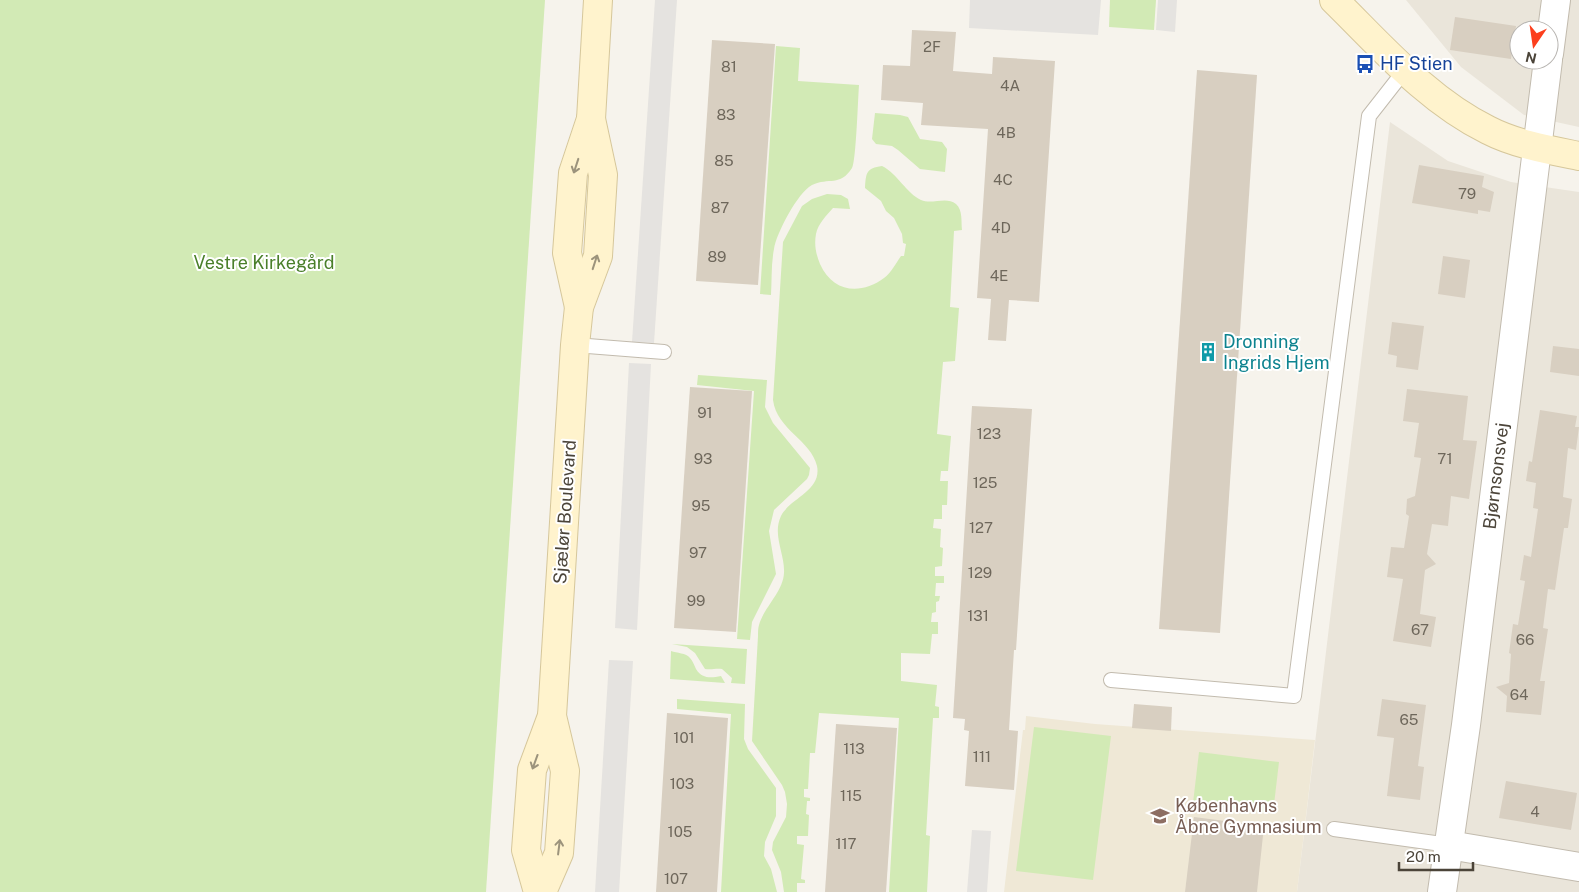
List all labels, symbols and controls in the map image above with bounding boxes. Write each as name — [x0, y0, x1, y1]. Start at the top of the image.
north arrow — [1509, 20, 1559, 70]
house number: 2F — [923, 38, 941, 55]
text: N — [1524, 49, 1538, 67]
bus stop icon: HF Stien — [1354, 53, 1376, 75]
place label: HF Stien — [1380, 53, 1453, 74]
house number: 81 — [721, 58, 737, 75]
house number: 4A — [1000, 77, 1020, 94]
house number: 83 — [716, 106, 736, 123]
house number: 4B — [996, 124, 1016, 141]
house number: 85 — [714, 152, 734, 169]
one-way arrow — [570, 157, 580, 173]
house number: 4C — [993, 171, 1013, 188]
house number: 79 — [1458, 185, 1476, 202]
house number: 87 — [711, 199, 729, 216]
house number: 4D — [991, 219, 1011, 236]
house number: 89 — [708, 248, 726, 265]
park label: Vestre Kirkegård — [194, 252, 334, 273]
one-way arrow — [591, 254, 600, 270]
house number: 4E — [990, 267, 1008, 284]
place label: Dronning Ingrids Hjem — [1223, 331, 1330, 373]
building icon: Dronning Ingrids Hjem — [1197, 341, 1219, 363]
house number: 91 — [697, 404, 713, 421]
street label: Bjørnsonsvej — [1479, 421, 1512, 530]
house number: 123 — [977, 425, 1001, 442]
street label: Sjælør Boulevard — [549, 439, 580, 585]
house number: 93 — [694, 450, 712, 467]
house number: 71 — [1437, 450, 1453, 467]
house number: 125 — [973, 474, 997, 491]
house number: 95 — [692, 497, 710, 514]
house number: 127 — [969, 519, 993, 536]
house number: 97 — [689, 544, 707, 561]
house number: 129 — [968, 564, 992, 581]
house number: 99 — [687, 592, 705, 609]
house number: 131 — [967, 607, 989, 624]
house number: 67 — [1411, 621, 1429, 638]
house number: 66 — [1516, 631, 1534, 648]
house number: 64 — [1510, 686, 1528, 703]
house number: 65 — [1400, 711, 1418, 728]
house number: 101 — [673, 729, 695, 746]
house number: 113 — [843, 740, 865, 757]
house number: 111 — [973, 748, 991, 765]
one-way arrow — [530, 754, 540, 769]
house number: 103 — [670, 775, 694, 792]
house number: 115 — [840, 787, 862, 804]
place label: Københavns Åbne Gymnasium — [1175, 795, 1322, 837]
house number: 4 — [1530, 803, 1540, 820]
school or university icon: Københavns Åbne Gymnasium — [1149, 805, 1171, 827]
house number: 105 — [668, 823, 692, 840]
house number: 117 — [835, 835, 857, 852]
one-way arrow — [554, 839, 564, 855]
scale bar — [1399, 840, 1473, 872]
text: 20 m — [1406, 848, 1441, 865]
house number: 107 — [664, 870, 688, 887]

